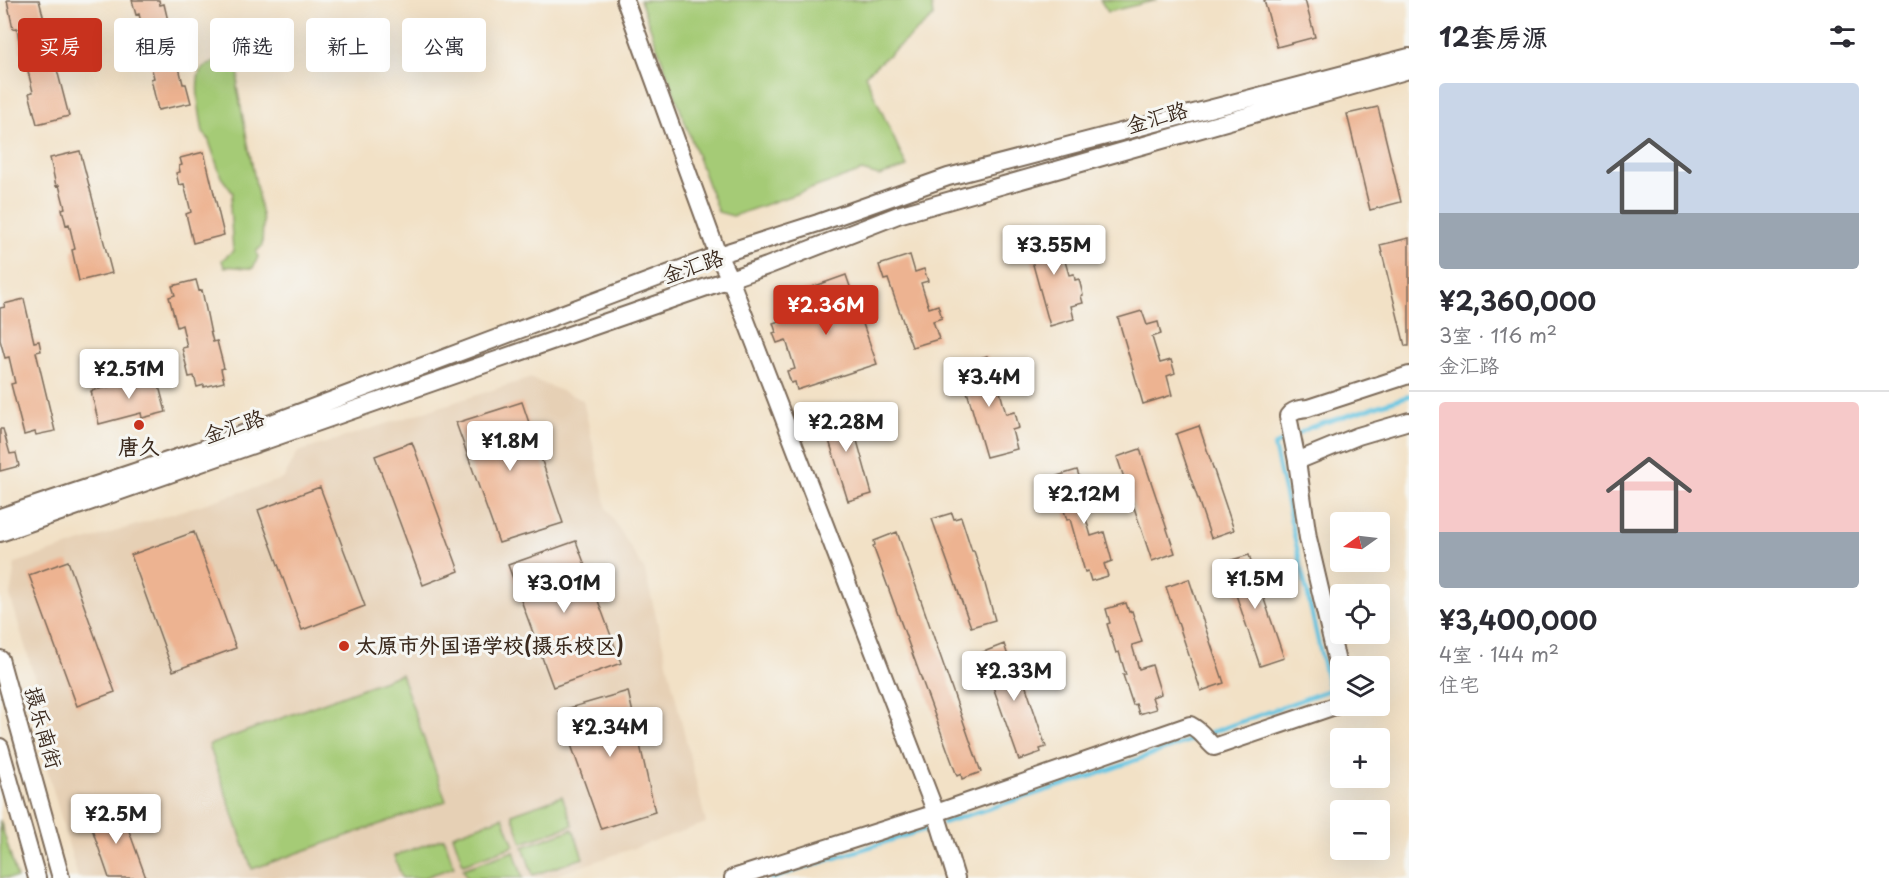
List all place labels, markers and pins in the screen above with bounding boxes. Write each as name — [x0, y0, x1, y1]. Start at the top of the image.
pin: ¥3.55M — [1005, 225, 1103, 276]
pin: ¥2.36M — [777, 285, 875, 336]
pin: ¥2.51M — [80, 349, 178, 400]
pin: ¥3.4M — [947, 357, 1031, 408]
pin: ¥2.28M — [797, 402, 895, 453]
marker: 唐久 — [132, 418, 146, 432]
pin: ¥1.8M — [468, 421, 552, 472]
place label: 唐久 — [118, 429, 160, 461]
pin: ¥2.12M — [1035, 474, 1133, 525]
pin: ¥1.5M — [1213, 559, 1297, 610]
pin: ¥3.01M — [515, 563, 613, 614]
place label: 太原市外国语学校(摄乐校区) — [356, 628, 624, 660]
marker: 太原市外国语学校(摄乐校区) — [337, 639, 351, 653]
pin: ¥2.33M — [965, 651, 1063, 702]
pin: ¥2.34M — [561, 707, 659, 758]
pin: ¥2.5M — [74, 794, 158, 845]

